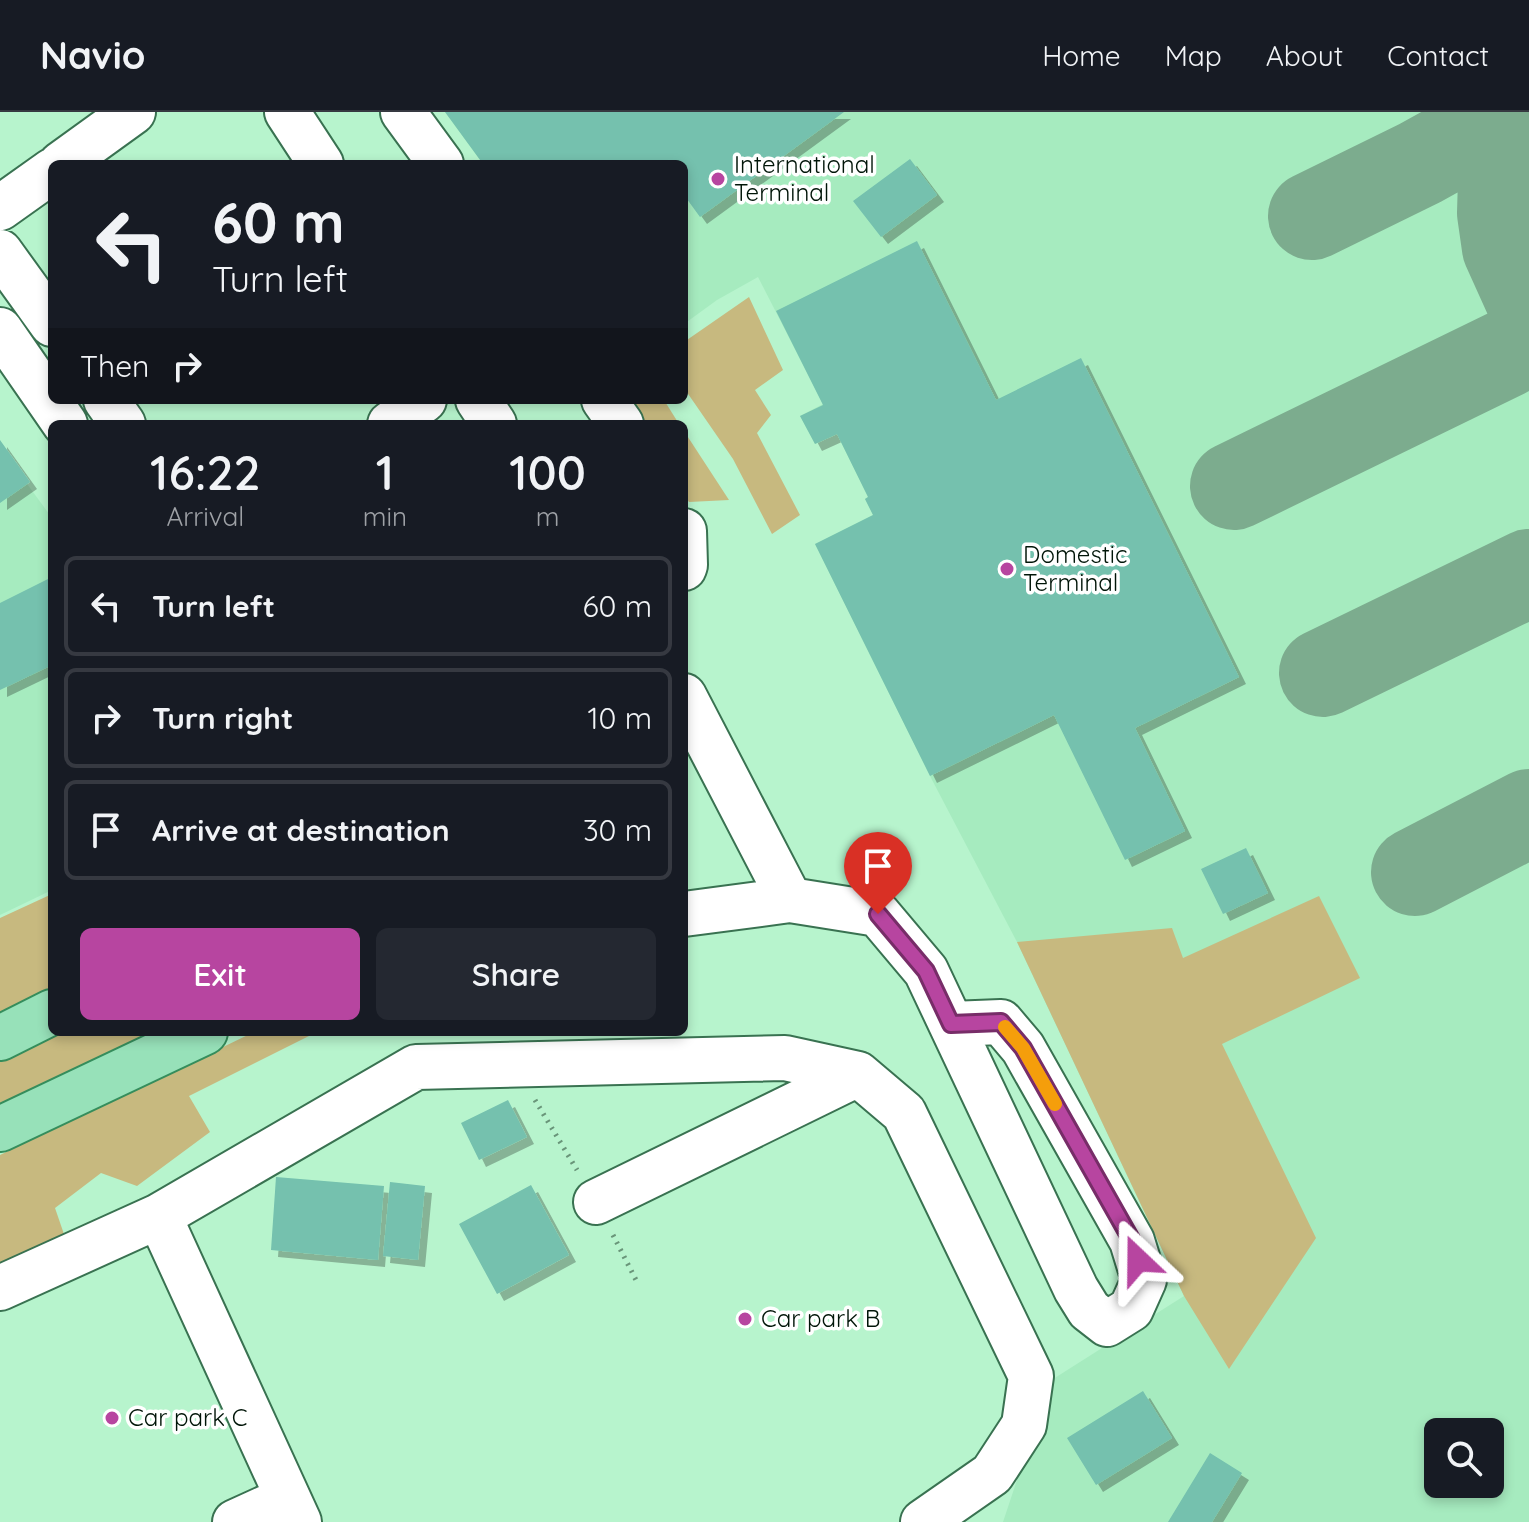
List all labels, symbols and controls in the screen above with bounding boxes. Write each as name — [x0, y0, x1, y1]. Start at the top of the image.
text: Navio — [40, 31, 145, 79]
text: Home — [1042, 38, 1121, 73]
text: Map — [1165, 38, 1222, 73]
text: About — [1266, 38, 1343, 73]
text: Contact — [1387, 38, 1489, 73]
place label: International Terminal — [734, 149, 875, 207]
marker: International Terminal — [709, 170, 727, 188]
text: 60 m — [212, 187, 345, 257]
icon: left — [80, 192, 184, 296]
text: Turn left — [212, 256, 348, 301]
icon: right — [165, 344, 209, 388]
text: Then — [80, 347, 149, 385]
text: 16:22 — [150, 442, 261, 502]
text: 1 — [376, 442, 394, 502]
text: 100 — [509, 442, 586, 502]
text: Arrival — [166, 500, 244, 533]
text: min — [363, 500, 407, 533]
text: m — [536, 500, 559, 533]
place label: Domestic Terminal — [1023, 539, 1127, 597]
marker: Domestic Terminal — [998, 560, 1016, 578]
icon: left — [84, 584, 128, 628]
text: Turn left — [152, 587, 275, 625]
text: 60 m — [582, 587, 652, 625]
icon: right — [84, 696, 128, 740]
text: Turn right — [152, 699, 293, 737]
text: 10 m — [588, 699, 652, 737]
icon: arrive — [84, 808, 128, 852]
text: Arrive at destination — [152, 811, 450, 849]
text: 30 m — [583, 811, 652, 849]
pin — [844, 832, 912, 914]
icon: arrive — [856, 844, 900, 888]
button: Exit — [80, 928, 360, 1020]
button: Share — [376, 928, 656, 1020]
position arrow — [1096, 1218, 1180, 1302]
place label: Car park B — [761, 1303, 880, 1333]
marker: Car park B — [736, 1310, 754, 1328]
place label: Car park C — [128, 1402, 247, 1432]
marker: Car park C — [103, 1409, 121, 1427]
map controls — [1424, 1418, 1504, 1498]
button: search — [1424, 1418, 1504, 1498]

